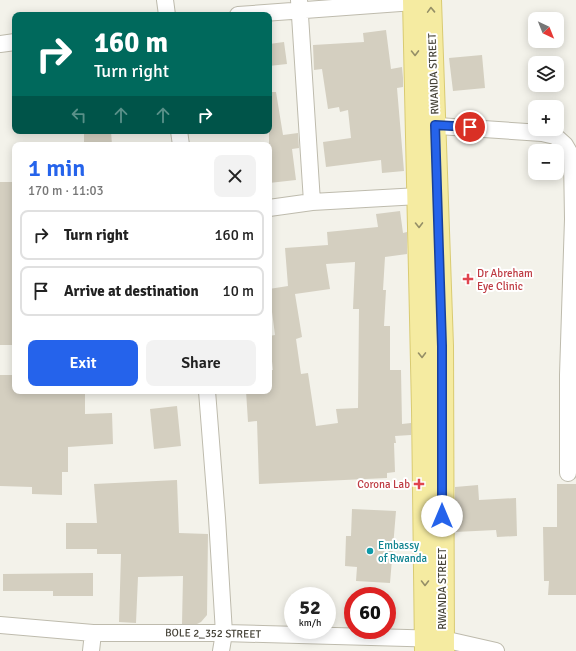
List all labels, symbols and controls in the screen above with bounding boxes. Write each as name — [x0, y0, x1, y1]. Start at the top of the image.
one-way arrow — [426, 7, 435, 13]
north arrow — [528, 12, 564, 48]
map controls — [528, 12, 564, 180]
text: 160 m — [94, 26, 168, 60]
icon: right — [28, 28, 80, 80]
street label: RWANDA STREET — [426, 32, 441, 115]
one-way arrow — [411, 50, 419, 56]
button: layers — [528, 56, 564, 92]
text: Turn right — [94, 60, 169, 82]
button: + — [528, 100, 564, 136]
icon: left — [68, 104, 90, 126]
icon: ahead — [110, 104, 132, 126]
icon: ahead — [152, 104, 174, 126]
icon: right — [194, 104, 216, 126]
pin — [453, 110, 487, 144]
icon: arrive — [459, 116, 481, 138]
button: − — [528, 144, 564, 180]
text: 1 min — [28, 153, 85, 183]
button: close — [214, 155, 256, 197]
text: 170 m · 11:03 — [28, 183, 104, 199]
one-way arrow — [415, 222, 424, 228]
icon: right — [30, 224, 52, 246]
text: Turn right — [64, 226, 129, 244]
text: 160 m — [214, 226, 254, 244]
place label: Dr Abreham Eye Clinic — [477, 267, 533, 293]
marker: Dr Abreham Eye Clinic — [462, 273, 474, 285]
icon: arrive — [30, 280, 52, 302]
text: Arrive at destination — [64, 282, 199, 300]
text: 10 m — [223, 282, 254, 300]
button: Exit — [28, 340, 138, 386]
button: Share — [146, 340, 256, 386]
one-way arrow — [418, 352, 426, 358]
place label: Corona Lab — [357, 478, 410, 491]
marker: Corona Lab — [413, 478, 425, 490]
position arrow — [421, 495, 463, 537]
place label: Embassy of Rwanda — [378, 539, 428, 565]
marker: Embassy of Rwanda — [365, 546, 375, 556]
street label: RWANDA STREET — [436, 548, 449, 630]
one-way arrow — [421, 580, 429, 586]
speed limit sign: 60 — [344, 587, 396, 639]
text: 52 — [299, 595, 321, 620]
text: km/h — [299, 617, 321, 629]
street label: BOLE 2_352 STREET — [165, 626, 262, 641]

